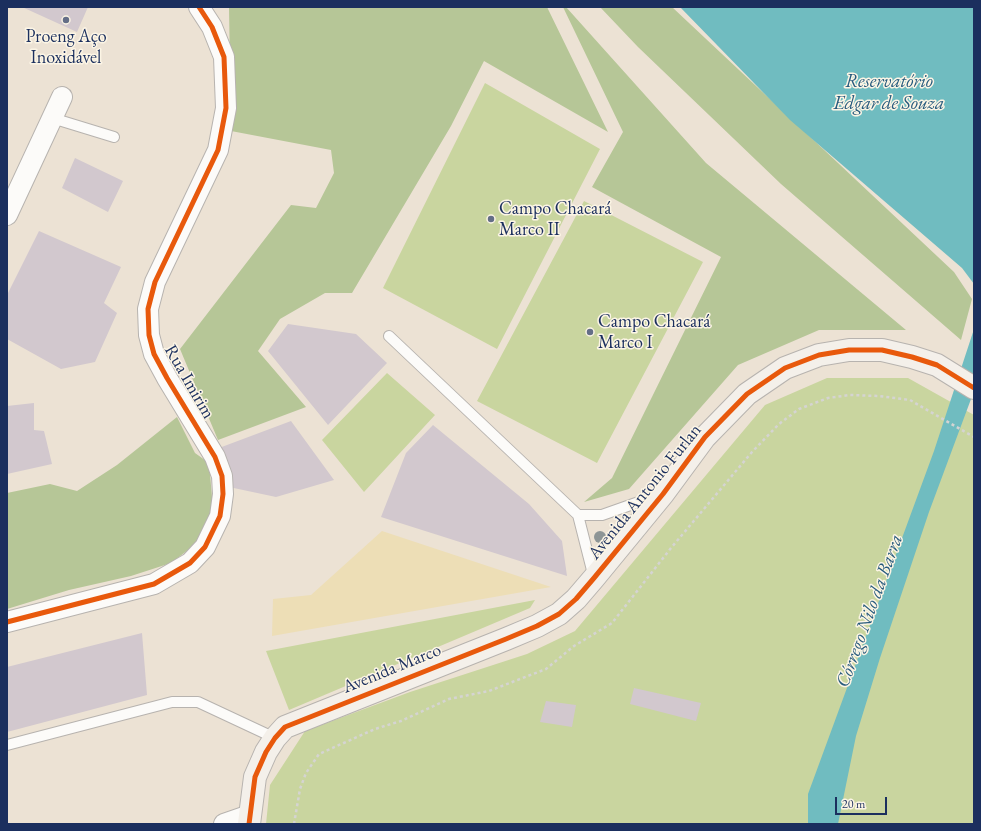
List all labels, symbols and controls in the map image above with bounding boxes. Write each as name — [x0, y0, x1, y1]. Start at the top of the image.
marker: Proeng Aço Inoxidável — [61, 15, 71, 25]
place label: Proeng Aço Inoxidável — [25, 26, 107, 68]
water label: Reservatório Edgar de Souza — [834, 71, 944, 115]
place label: Campo Chacará Marco II — [499, 198, 611, 240]
marker: Campo Chacará Marco II — [486, 214, 496, 224]
place label: Campo Chacará Marco I — [598, 311, 710, 354]
marker: Campo Chacará Marco I — [585, 327, 595, 337]
street label: Rua Imirim — [159, 341, 219, 423]
street label: Avenida Antonio Furlan — [584, 420, 706, 564]
water label: Córrego Nilo da Barra — [832, 531, 908, 691]
street label: Avenida Marco — [340, 639, 444, 699]
scale bar — [837, 789, 889, 815]
text: 20 m — [842, 796, 865, 812]

